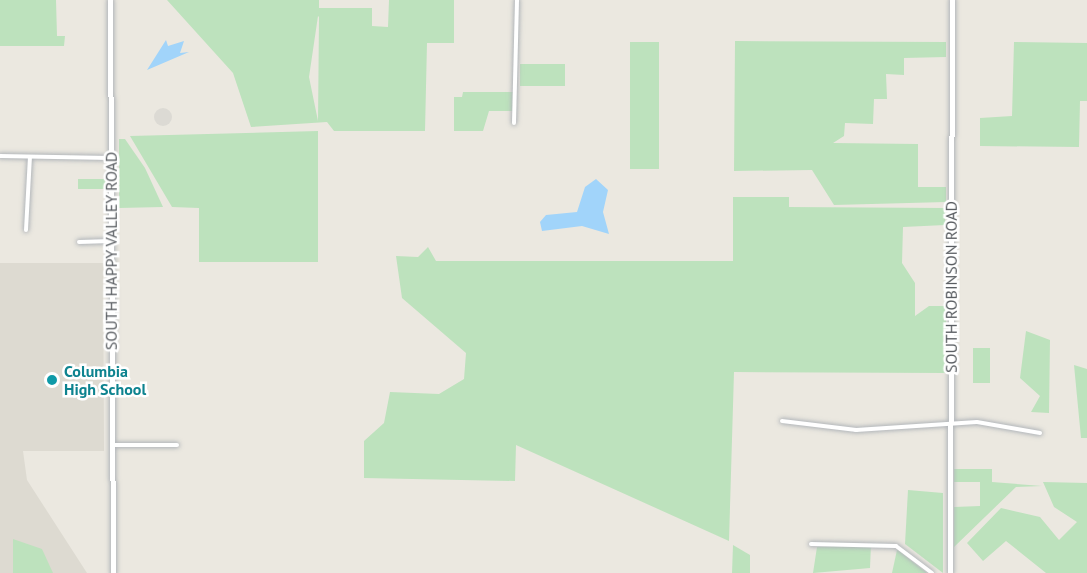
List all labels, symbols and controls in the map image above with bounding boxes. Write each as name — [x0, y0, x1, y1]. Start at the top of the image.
street label: SOUTH HAPPY VALLEY ROAD — [101, 151, 121, 351]
street label: SOUTH ROBINSON ROAD — [941, 201, 961, 373]
place label: Columbia High School — [64, 361, 146, 399]
marker: Columbia High School — [45, 373, 59, 387]

